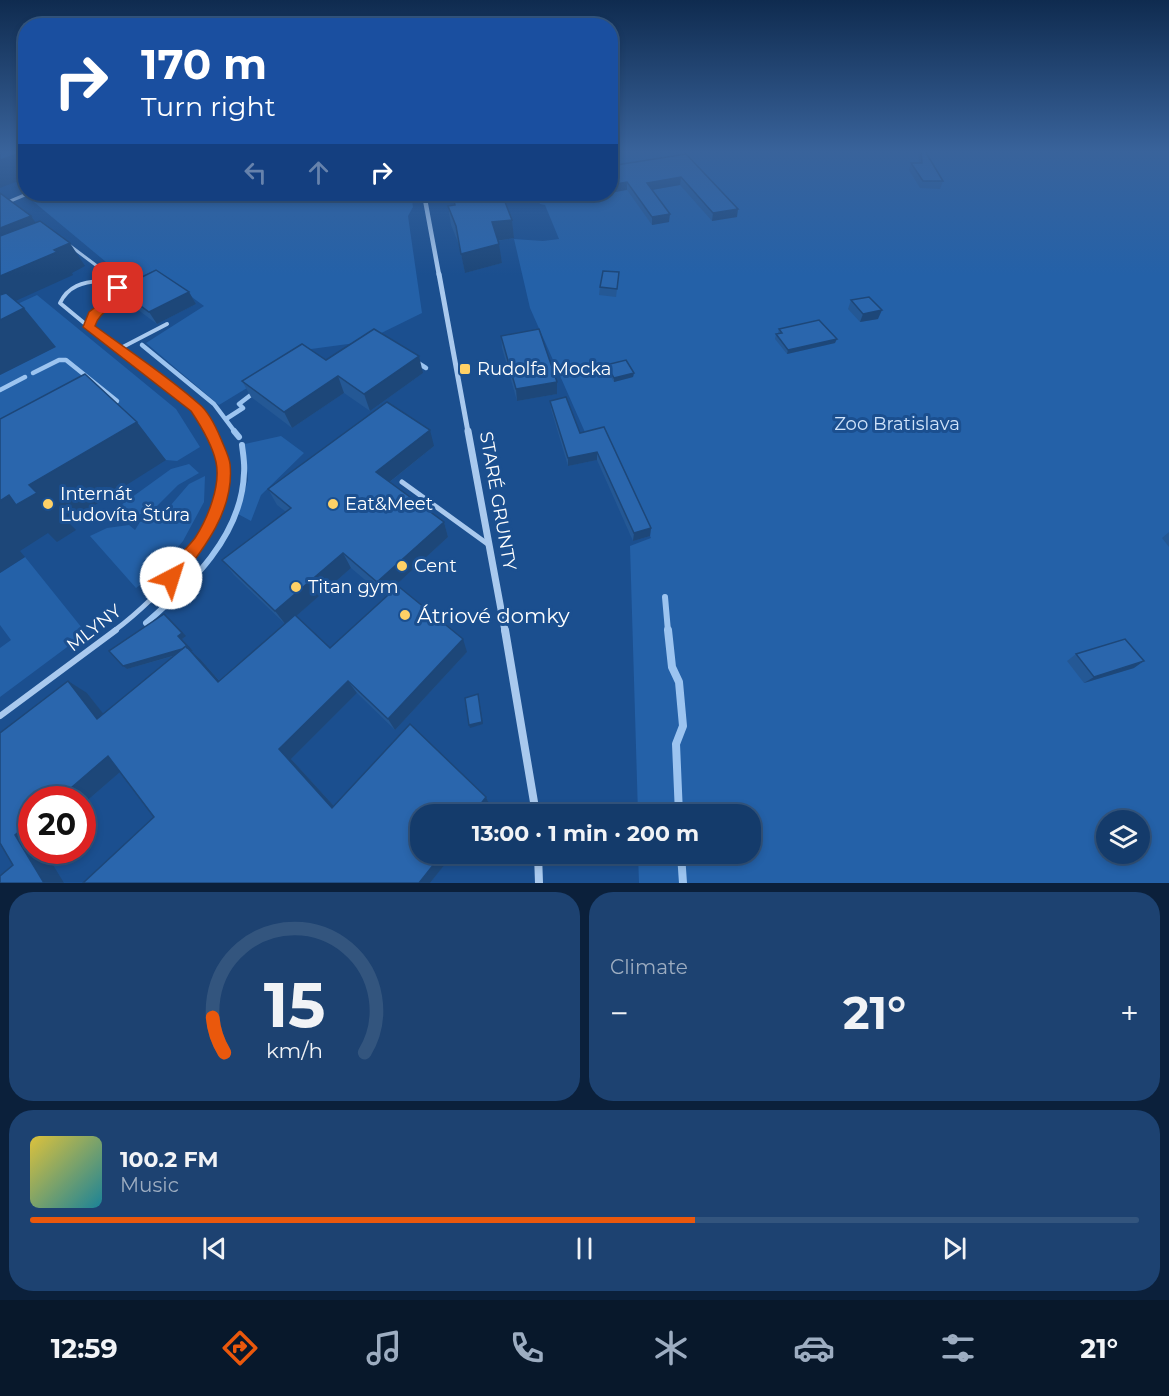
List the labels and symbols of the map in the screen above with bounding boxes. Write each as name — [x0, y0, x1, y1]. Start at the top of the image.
pin — [92, 262, 143, 313]
place label: Rudolfa Mocka — [477, 358, 611, 380]
marker: Rudolfa Mocka — [458, 362, 472, 376]
park label: Zoo Bratislava — [834, 413, 960, 435]
street label: STARÉ GRUNTY — [475, 430, 521, 573]
place label: Internát Ľudovíta Štúra — [60, 483, 190, 526]
place label: Eat&Meet — [345, 493, 433, 515]
marker: Internát Ľudovíta Štúra — [41, 497, 55, 511]
marker: Eat&Meet — [326, 497, 340, 511]
position arrow — [139, 546, 203, 610]
place label: Cent — [414, 555, 457, 577]
marker: Cent — [395, 559, 409, 573]
place label: Titan gym — [308, 576, 399, 598]
marker: Titan gym — [289, 580, 303, 594]
street label: MLYNY — [62, 599, 126, 656]
place label: Átriové domky — [417, 603, 570, 628]
marker: Átriové domky — [398, 608, 412, 622]
speed limit sign: 20 — [18, 786, 96, 864]

